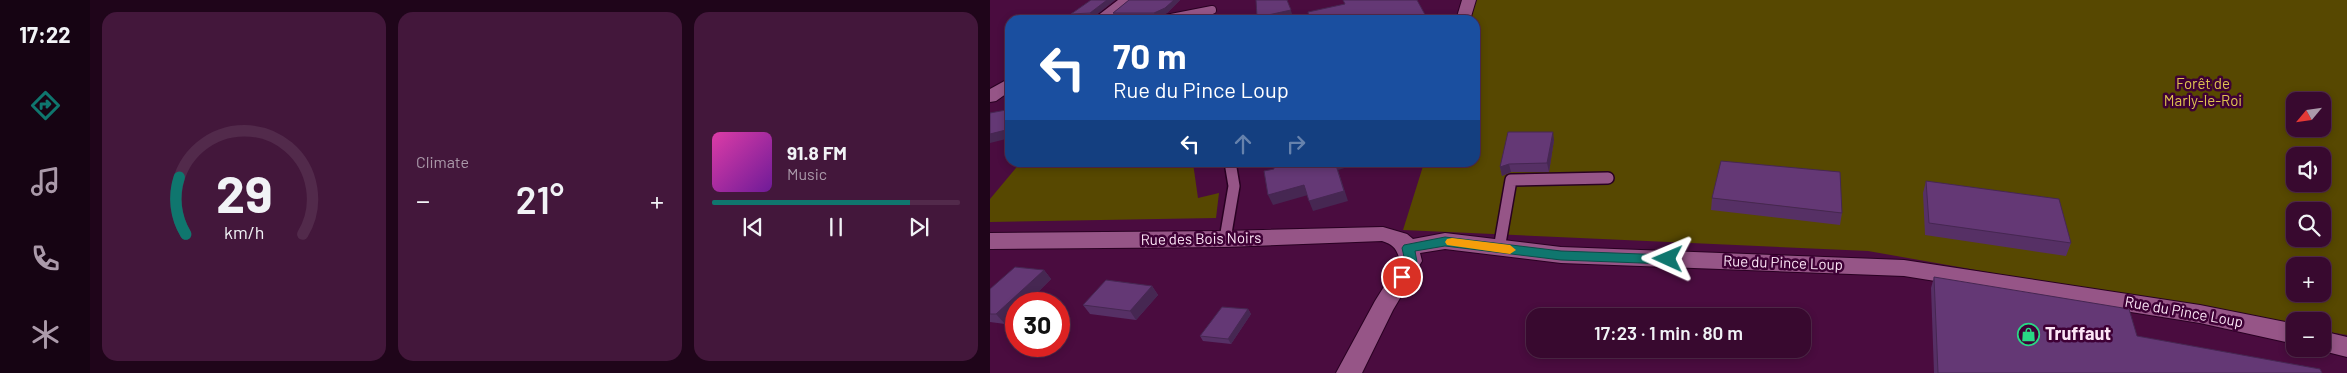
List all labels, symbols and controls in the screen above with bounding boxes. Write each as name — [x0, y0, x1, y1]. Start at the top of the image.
text: 17:22 — [19, 21, 71, 47]
text: 70 m — [1113, 34, 1187, 76]
icon: left — [1030, 35, 1095, 100]
park label: Forêt de Marly-le-Roi — [2164, 74, 2242, 109]
text: Rue du Pince Loup — [1113, 76, 1289, 102]
icon: directions — [28, 88, 63, 123]
north arrow — [2286, 92, 2331, 138]
map controls — [2286, 92, 2331, 357]
icon: left — [1176, 130, 1204, 158]
icon: ahead — [1229, 130, 1257, 158]
icon: right — [1282, 130, 1310, 158]
text: 91.8 FM — [787, 141, 847, 164]
button: sound — [2286, 147, 2331, 192]
text: Climate — [416, 152, 469, 171]
text: 29 — [216, 161, 272, 223]
icon: music — [28, 164, 63, 199]
text: Music — [787, 164, 827, 183]
text: 21° — [516, 176, 564, 222]
text: − — [416, 183, 430, 217]
text: + — [650, 183, 664, 217]
button: search — [2286, 202, 2331, 247]
icon: previous — [739, 213, 767, 241]
icon: pause — [822, 213, 850, 241]
icon: next — [905, 213, 933, 241]
text: km/h — [224, 221, 264, 243]
street label: Rue des Bois Noirs — [1140, 228, 1262, 248]
position arrow — [1641, 232, 1693, 284]
icon: phone — [28, 241, 63, 276]
street label: Rue du Pince Loup — [1723, 251, 1843, 273]
pin — [1381, 256, 1423, 298]
button: + — [2286, 257, 2331, 302]
icon: arrive — [1388, 263, 1416, 291]
speed limit sign: 30 — [1005, 292, 1070, 357]
street label: Rue du Pince Loup — [2124, 292, 2245, 330]
button: − — [2286, 312, 2331, 357]
icon: climate — [28, 317, 63, 352]
text: 17:23 · 1 min · 80 m — [1594, 321, 1743, 344]
shop icon: Truffaut — [2017, 322, 2041, 346]
place label: Truffaut — [2045, 322, 2111, 344]

